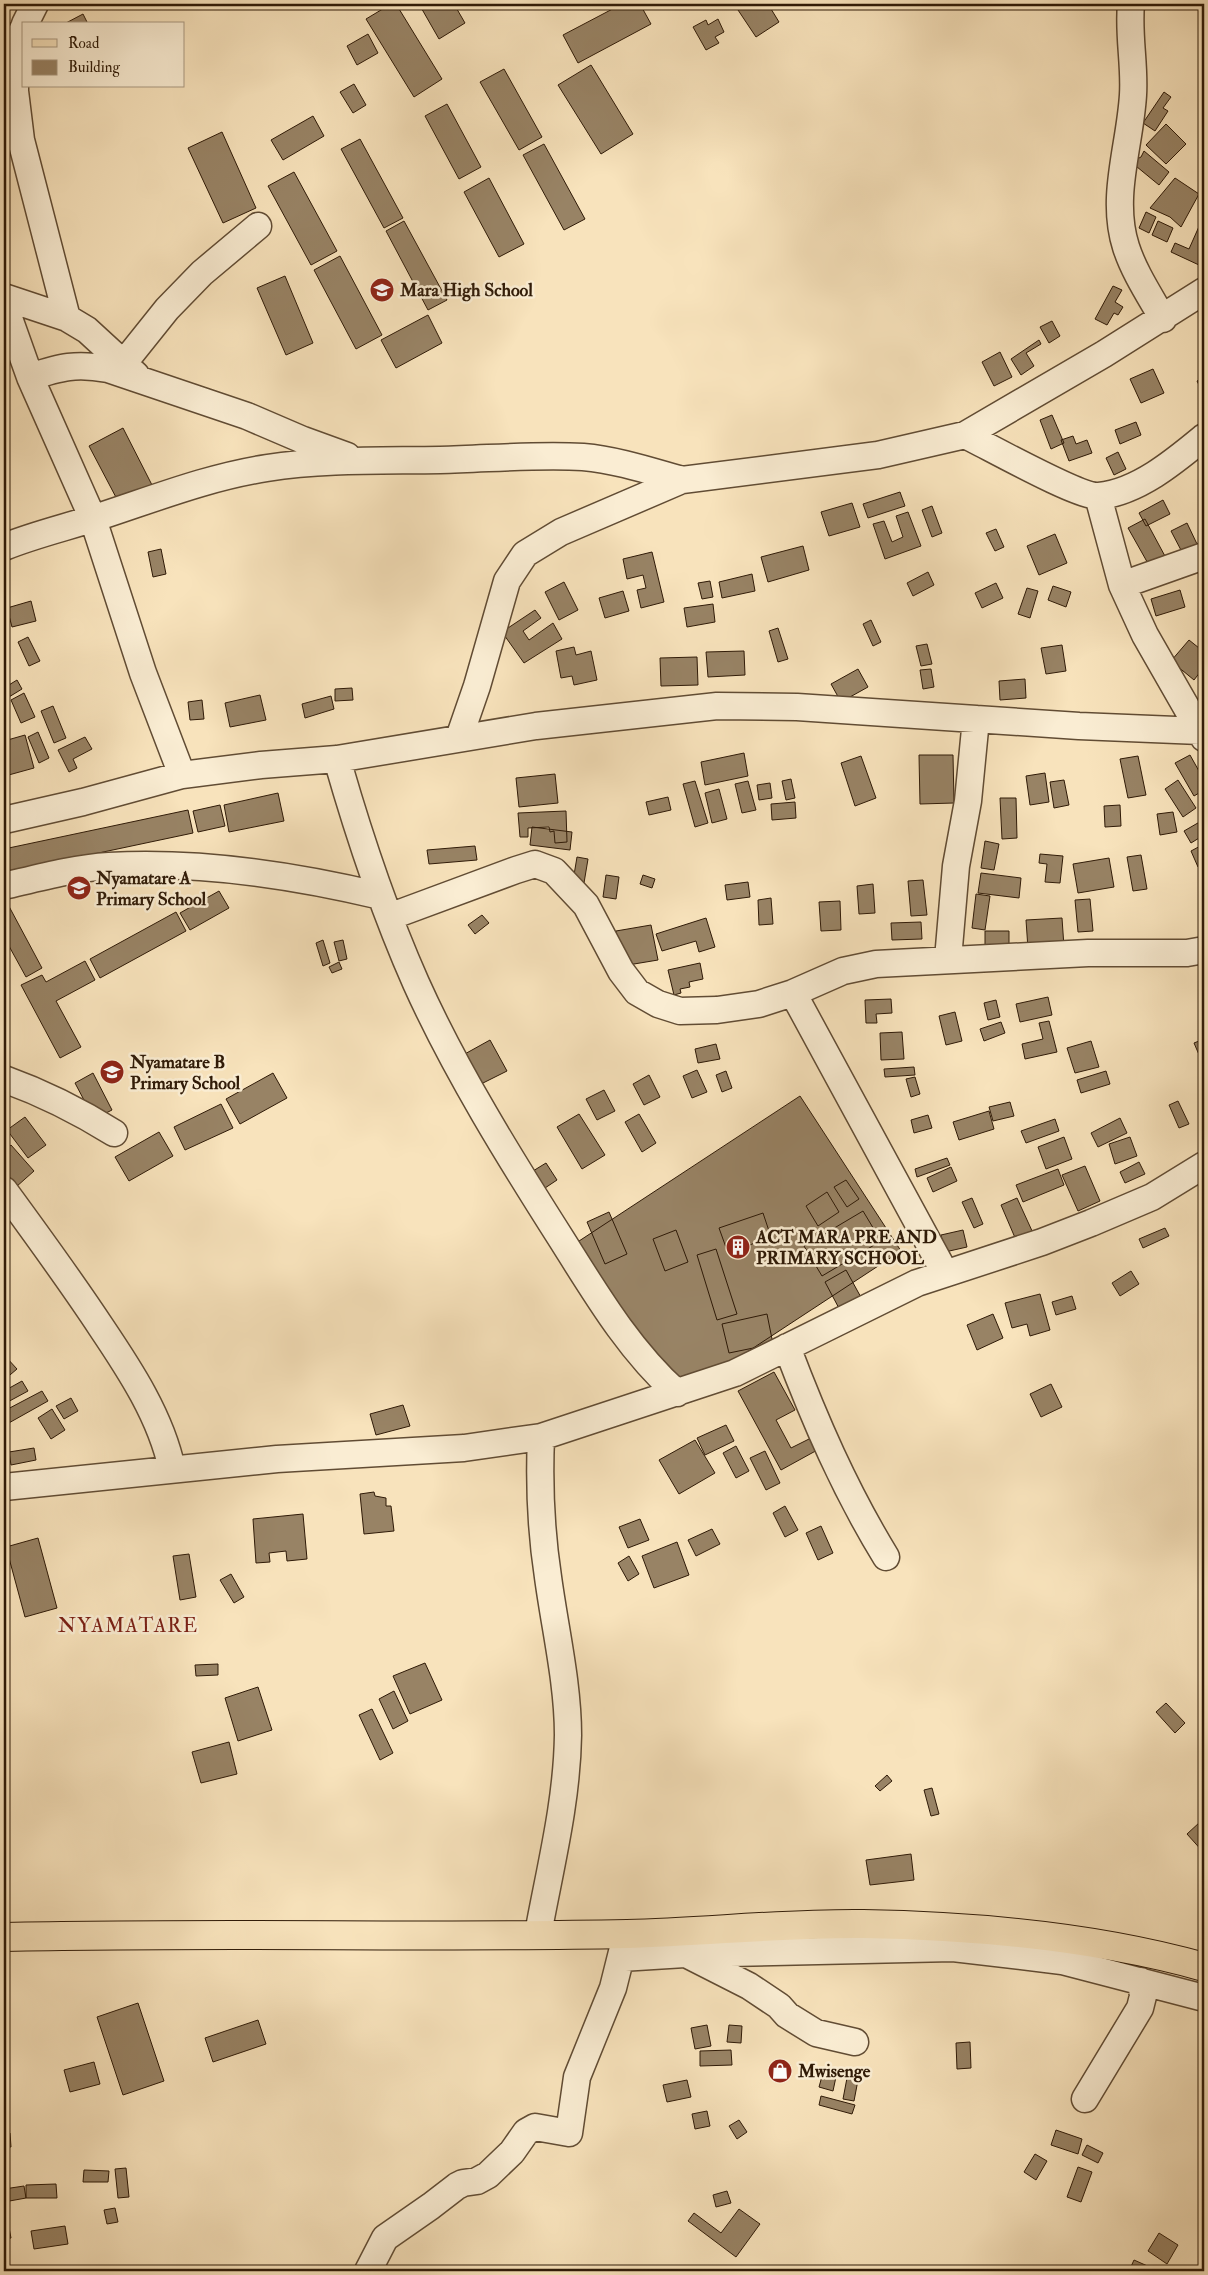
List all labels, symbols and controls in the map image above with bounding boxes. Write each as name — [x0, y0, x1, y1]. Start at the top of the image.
legend — [22, 22, 185, 88]
text: Road — [68, 34, 100, 53]
text: Building — [68, 58, 120, 77]
school or university icon: Mara High School — [369, 277, 395, 303]
place label: Mara High School — [399, 279, 533, 302]
place label: Nyamatare A Primary School — [95, 867, 207, 911]
school or university icon: Nyamatare A Primary School — [66, 875, 92, 901]
place label: Nyamatare B Primary School — [129, 1051, 241, 1095]
school or university icon: Nyamatare B Primary School — [99, 1059, 125, 1085]
place label: ACT MARA PRE AND PRIMARY SCHOOL — [755, 1226, 937, 1270]
building icon: ACT MARA PRE AND PRIMARY SCHOOL — [725, 1234, 751, 1260]
district label: NYAMATARE — [58, 1613, 198, 1638]
shop icon: Mwisenge — [767, 2058, 793, 2084]
place label: Mwisenge — [797, 2060, 871, 2083]

